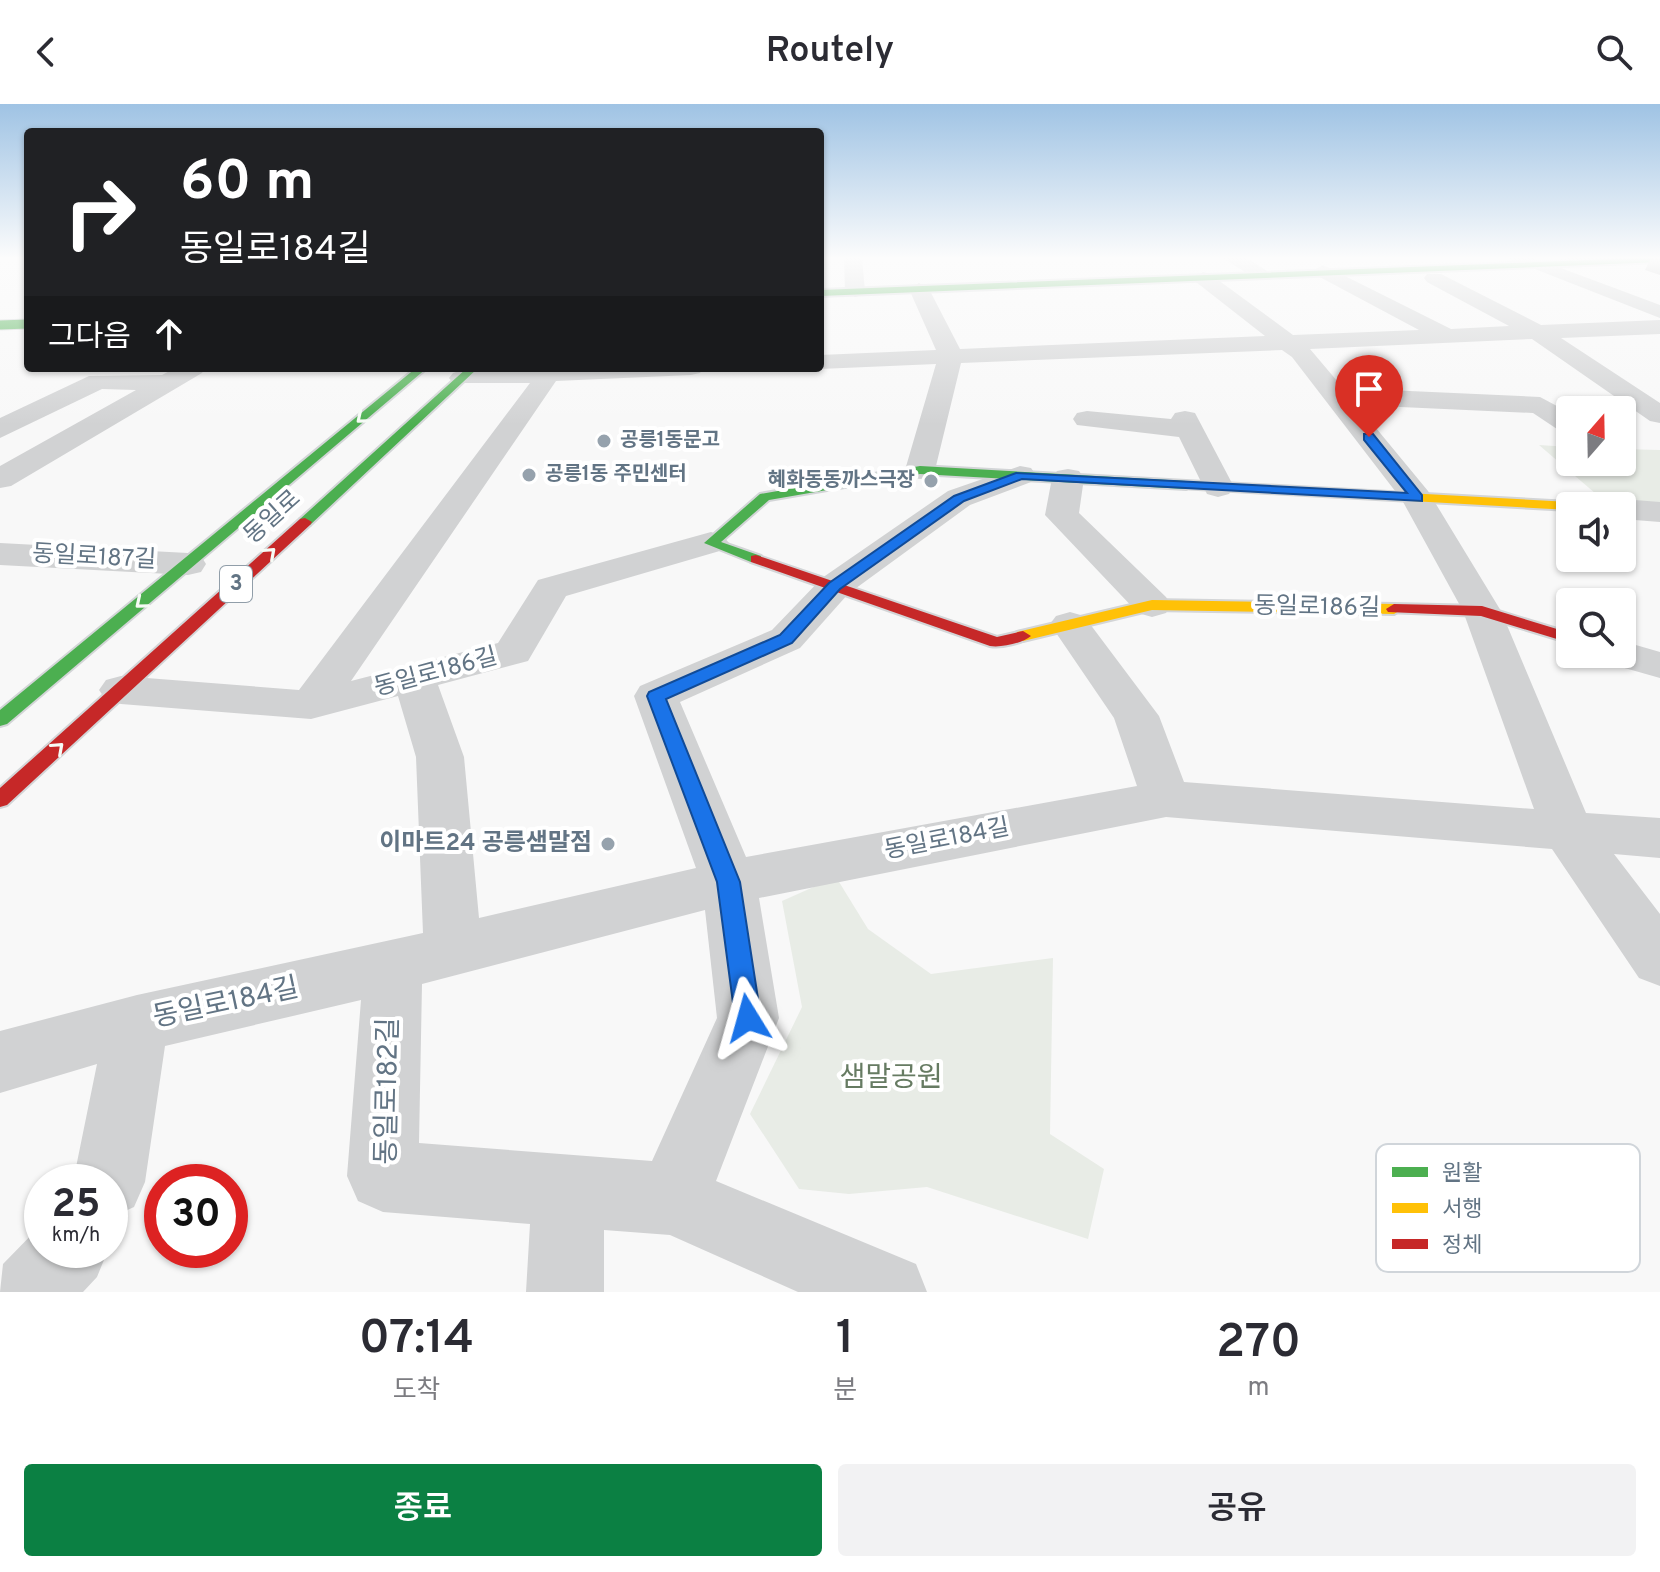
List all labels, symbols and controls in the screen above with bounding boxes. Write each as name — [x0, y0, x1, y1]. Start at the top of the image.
text: Routely — [766, 29, 894, 75]
icon: back — [24, 30, 68, 74]
icon: search — [1592, 30, 1636, 74]
text: 60 m — [180, 149, 314, 219]
icon: right — [48, 160, 152, 264]
text: 동일로184길 — [180, 228, 370, 274]
icon: ahead — [147, 312, 191, 356]
text: 그다음 — [48, 320, 131, 357]
pin — [1335, 355, 1403, 437]
icon: arrive — [1347, 367, 1391, 411]
north arrow — [1556, 396, 1636, 476]
map controls — [1556, 396, 1636, 668]
one-way arrow — [357, 408, 371, 423]
place label: 공릉1동문고 — [620, 428, 720, 454]
marker: 공릉1동문고 — [595, 432, 613, 450]
place label: 공릉1동 주민센터 — [545, 462, 687, 488]
marker: 공릉1동 주민센터 — [520, 466, 538, 484]
place label: 혜화동동까스극장 — [768, 468, 915, 494]
marker: 혜화동동까스극장 — [922, 472, 940, 490]
street label: 동일로 — [238, 485, 308, 551]
button: sound — [1556, 492, 1636, 572]
street label: 동일로187길 — [31, 540, 157, 576]
one-way arrow — [261, 549, 276, 563]
road number: 3 — [220, 566, 252, 602]
button: search — [1556, 588, 1636, 668]
street label: 동일로186길 — [1254, 592, 1380, 624]
one-way arrow — [136, 593, 150, 608]
street label: 동일로186길 — [371, 642, 501, 704]
one-way arrow — [48, 743, 63, 757]
street label: 동일로184길 — [882, 813, 1012, 867]
place label: 이마트24 공릉샘말점 — [379, 829, 592, 859]
marker: 이마트24 공릉샘말점 — [599, 835, 617, 853]
street label: 동일로184길 — [150, 971, 302, 1037]
position arrow — [706, 976, 790, 1060]
street label: 동일로182길 — [370, 1017, 408, 1165]
park label: 샘말공원 — [839, 1061, 943, 1097]
legend — [1376, 1144, 1640, 1272]
text: 원활 — [1442, 1161, 1482, 1188]
speed limit sign: 30 — [144, 1164, 248, 1268]
text: 25 — [52, 1181, 100, 1231]
text: 서행 — [1442, 1197, 1482, 1224]
text: km/h — [52, 1223, 100, 1249]
text: 정체 — [1442, 1233, 1482, 1260]
text: 07:14 — [359, 1310, 474, 1370]
text: 1 — [836, 1310, 854, 1370]
text: 270 — [1216, 1314, 1301, 1374]
text: m — [1248, 1372, 1270, 1405]
text: 도착 — [393, 1375, 440, 1408]
text: 분 — [833, 1375, 857, 1408]
button: 종료 — [24, 1464, 822, 1556]
button: 공유 — [838, 1464, 1636, 1556]

